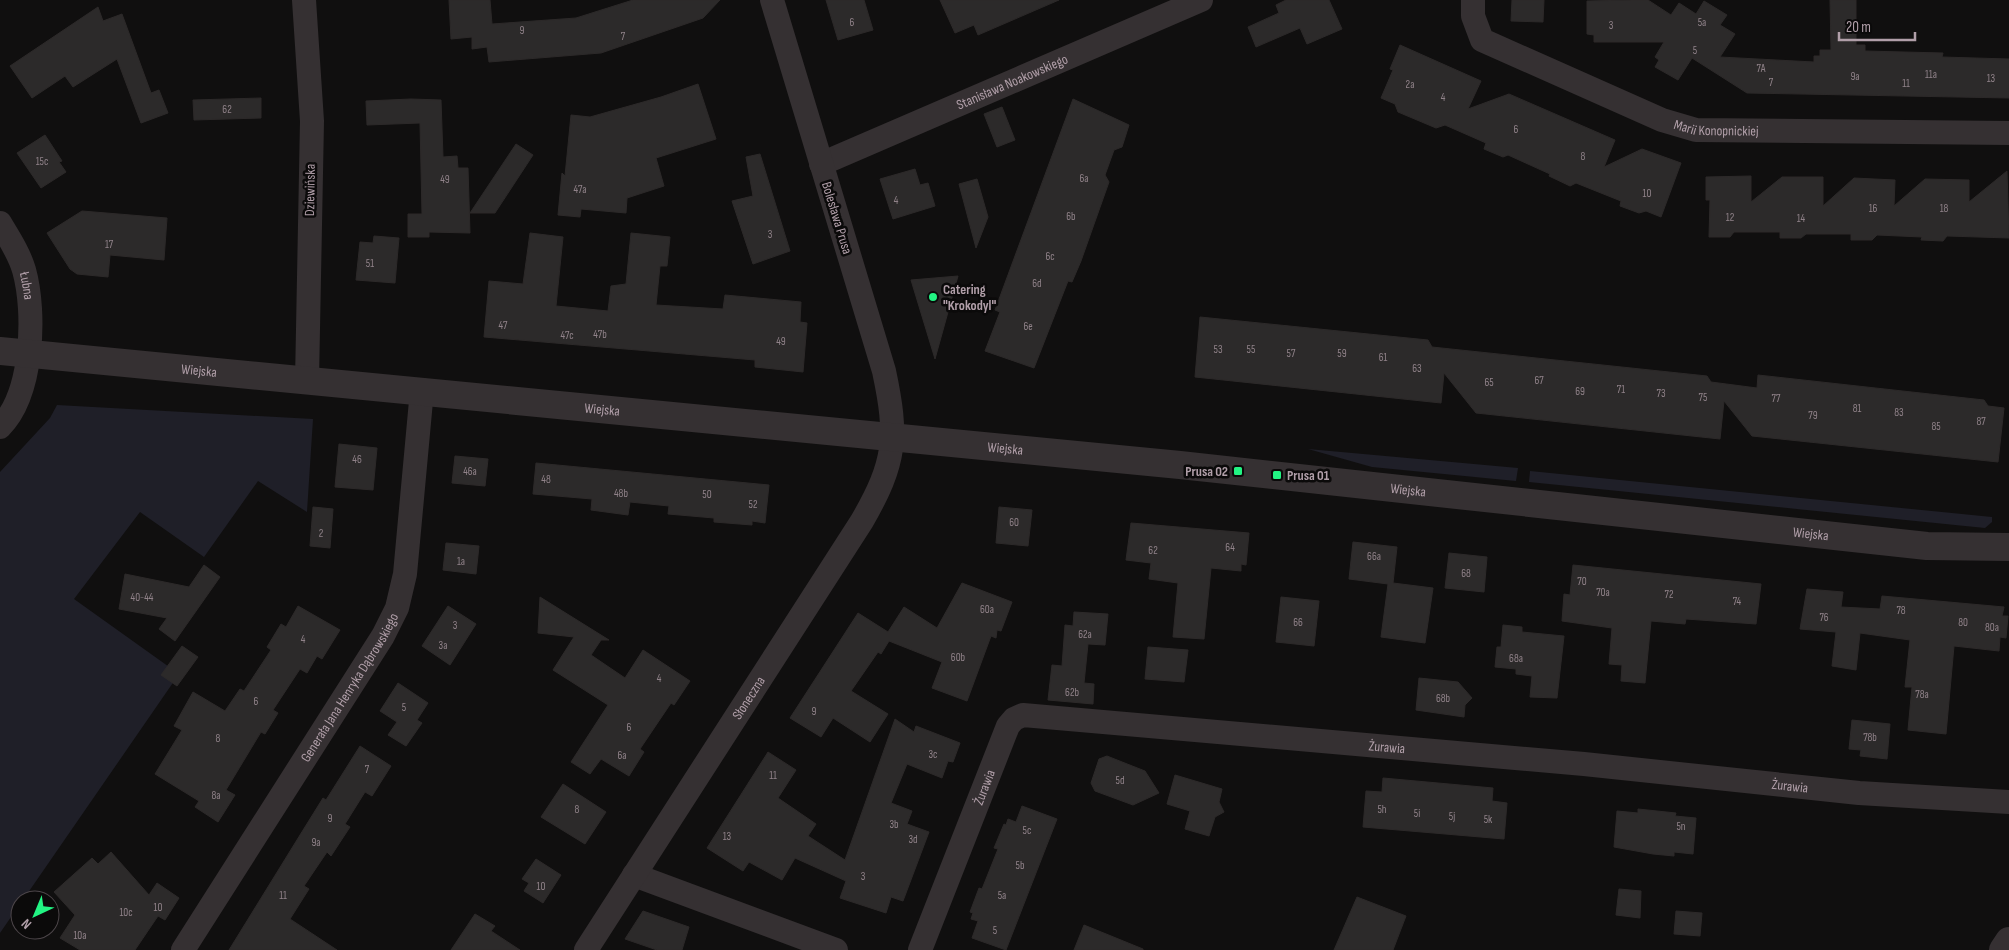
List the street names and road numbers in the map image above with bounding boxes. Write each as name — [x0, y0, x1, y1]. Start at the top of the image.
street label: Stanisława Noakowskiego — [954, 50, 1070, 113]
street label: Marii Konopnickiej — [1672, 115, 1759, 139]
street label: Dziewińska — [301, 164, 319, 216]
street label: Bolesława Prusa — [818, 180, 856, 256]
street label: Łubna — [16, 269, 38, 300]
street label: Wiejska — [181, 360, 218, 380]
street label: Wiejska — [584, 399, 621, 419]
street label: Wiejska — [987, 438, 1024, 458]
street label: Wiejska — [1390, 479, 1427, 500]
street label: Wiejska — [1792, 523, 1829, 544]
street label: Generała Jana Henryka Dąbrowskiego — [297, 610, 402, 765]
street label: Słoneczna — [728, 673, 768, 722]
street label: Żurawia — [1368, 737, 1406, 757]
street label: Żurawia — [969, 767, 999, 807]
street label: Żurawia — [1771, 775, 1809, 796]

